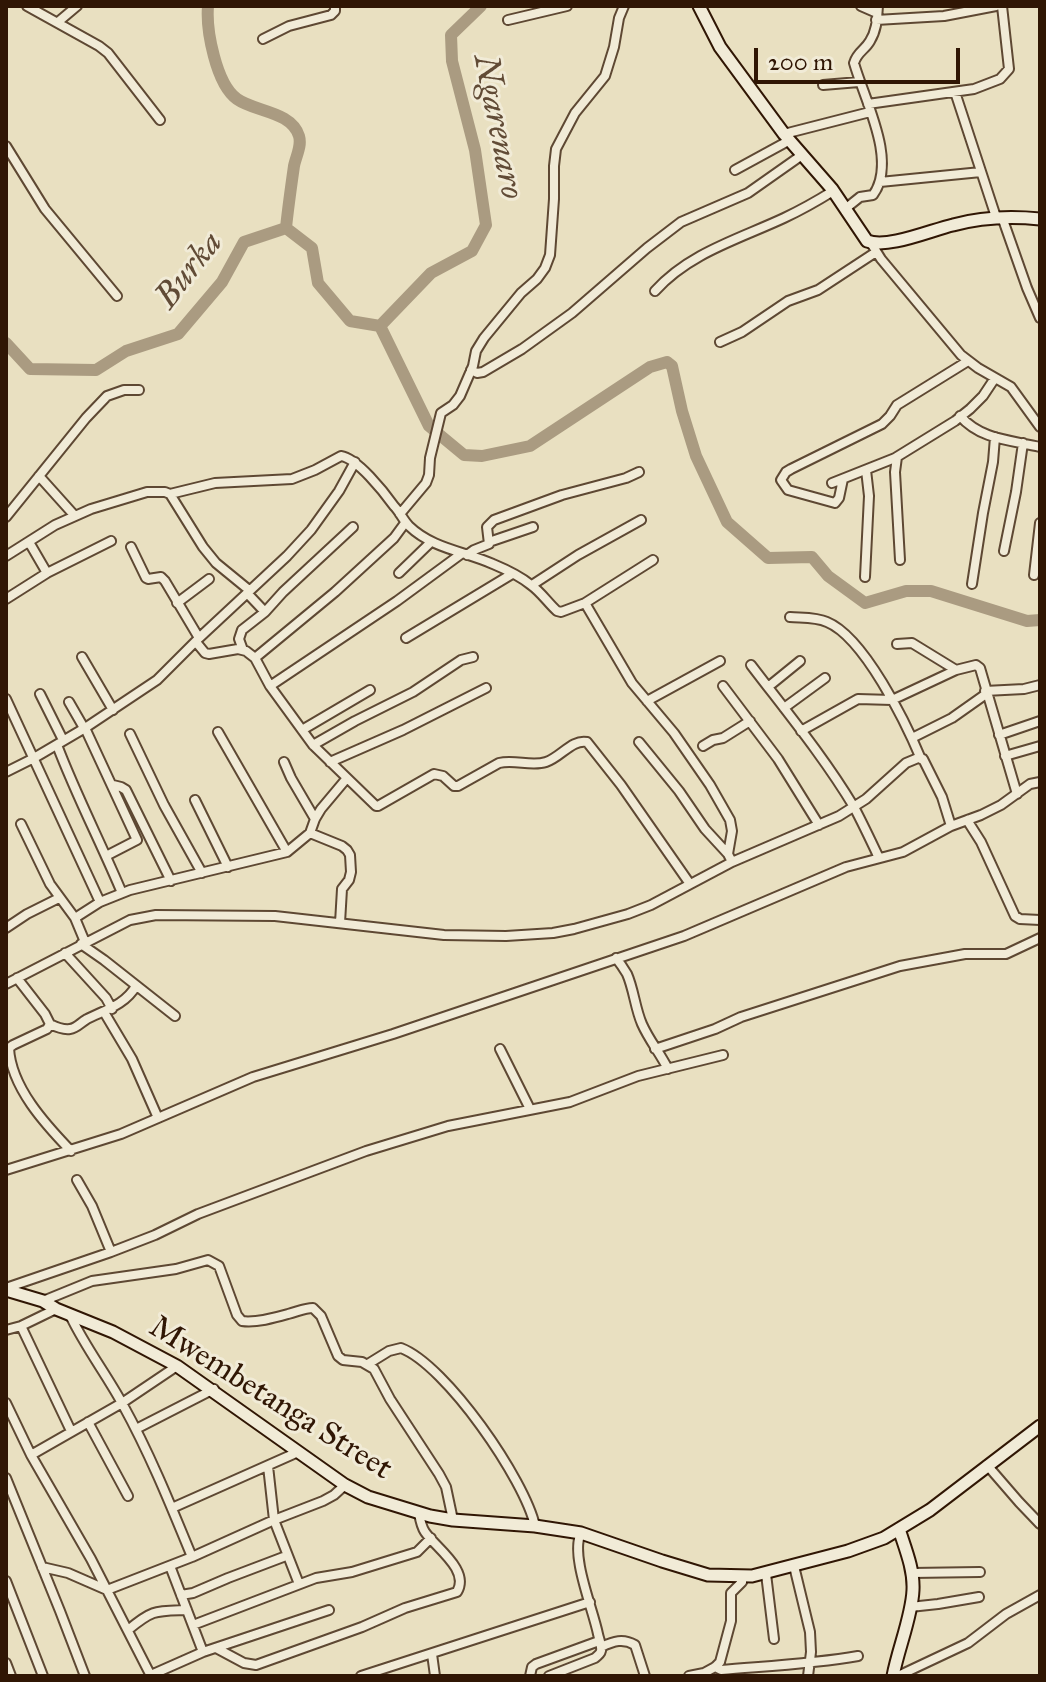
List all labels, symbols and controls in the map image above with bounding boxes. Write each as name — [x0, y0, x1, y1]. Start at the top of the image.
scale bar — [758, 32, 964, 82]
text: 200 m — [768, 47, 833, 77]
water label: Ngarenaro — [463, 51, 531, 203]
water label: Burka — [147, 225, 233, 317]
street label: Mwembetanga Street — [142, 1309, 398, 1489]

